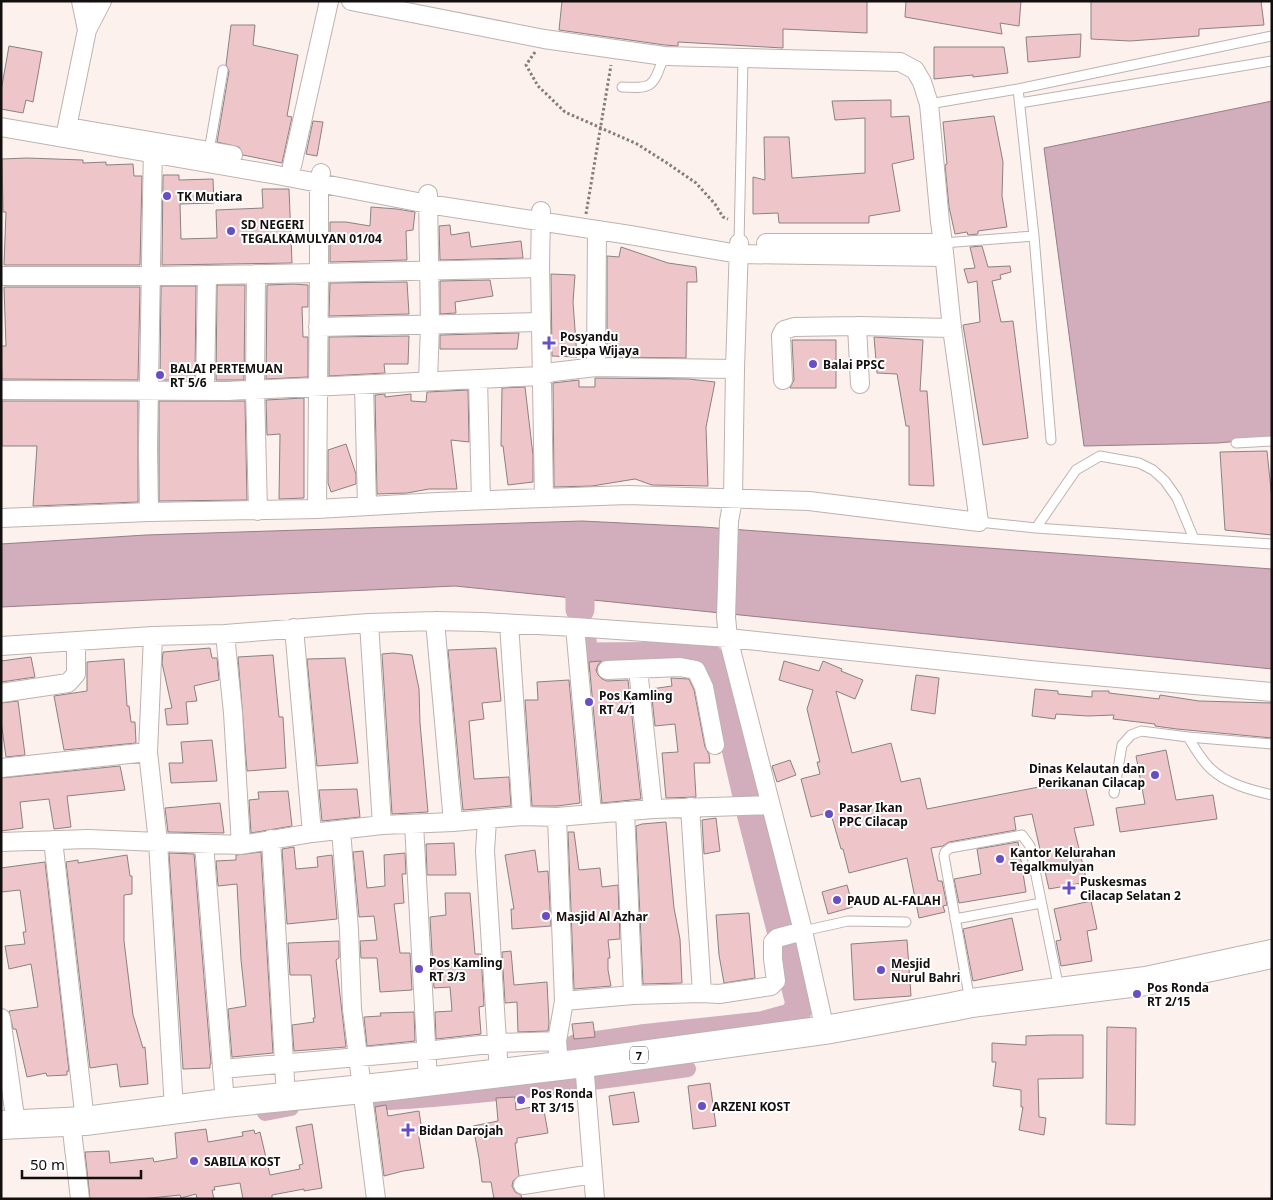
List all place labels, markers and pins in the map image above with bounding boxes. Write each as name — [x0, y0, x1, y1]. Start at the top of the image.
place label: TK Mutiara — [177, 188, 242, 205]
marker: TK Mutiara — [161, 190, 173, 202]
place label: SD NEGERI TEGALKAMULYAN 01/04 — [241, 216, 382, 247]
marker: SD NEGERI TEGALKAMULYAN 01/04 — [225, 225, 237, 237]
place label: Posyandu Puspa Wijaya — [560, 328, 639, 359]
marker: Posyandu Puspa Wijaya — [542, 336, 556, 350]
place label: Balai PPSC — [823, 356, 885, 373]
marker: Balai PPSC — [807, 358, 819, 370]
place label: BALAI PERTEMUAN RT 5/6 — [170, 360, 283, 391]
marker: BALAI PERTEMUAN RT 5/6 — [154, 369, 166, 381]
place label: Pos Kamling RT 4/1 — [599, 687, 673, 718]
marker: Pos Kamling RT 4/1 — [583, 696, 595, 708]
place label: Dinas Kelautan dan Perikanan Cilacap — [1029, 760, 1145, 791]
marker: Dinas Kelautan dan Perikanan Cilacap — [1149, 769, 1161, 781]
place label: Pasar Ikan PPC Cilacap — [839, 799, 908, 830]
marker: Pasar Ikan PPC Cilacap — [823, 808, 835, 820]
place label: Kantor Kelurahan Tegalkmulyan — [1010, 844, 1116, 875]
marker: Kantor Kelurahan Tegalkmulyan — [994, 853, 1006, 865]
place label: Puskesmas Cilacap Selatan 2 — [1080, 873, 1181, 904]
marker: Puskesmas Cilacap Selatan 2 — [1062, 881, 1076, 895]
place label: PAUD AL-FALAH — [847, 892, 941, 909]
marker: PAUD AL-FALAH — [831, 894, 843, 906]
place label: Masjid Al Azhar — [556, 908, 649, 925]
marker: Masjid Al Azhar — [540, 910, 552, 922]
place label: Pos Kamling RT 3/3 — [429, 954, 503, 985]
place label: Mesjid Nurul Bahri — [891, 955, 960, 986]
marker: Pos Kamling RT 3/3 — [413, 963, 425, 975]
marker: Mesjid Nurul Bahri — [875, 964, 887, 976]
place label: Pos Ronda RT 2/15 — [1147, 979, 1209, 1010]
marker: Pos Ronda RT 2/15 — [1131, 988, 1143, 1000]
place label: Pos Ronda RT 3/15 — [531, 1085, 593, 1116]
marker: Pos Ronda RT 3/15 — [515, 1094, 527, 1106]
place label: ARZENI KOST — [712, 1098, 790, 1115]
marker: ARZENI KOST — [696, 1100, 708, 1112]
place label: Bidan Darojah — [419, 1122, 503, 1139]
marker: Bidan Darojah — [401, 1123, 415, 1137]
place label: SABILA KOST — [204, 1153, 281, 1170]
marker: SABILA KOST — [188, 1155, 200, 1167]

